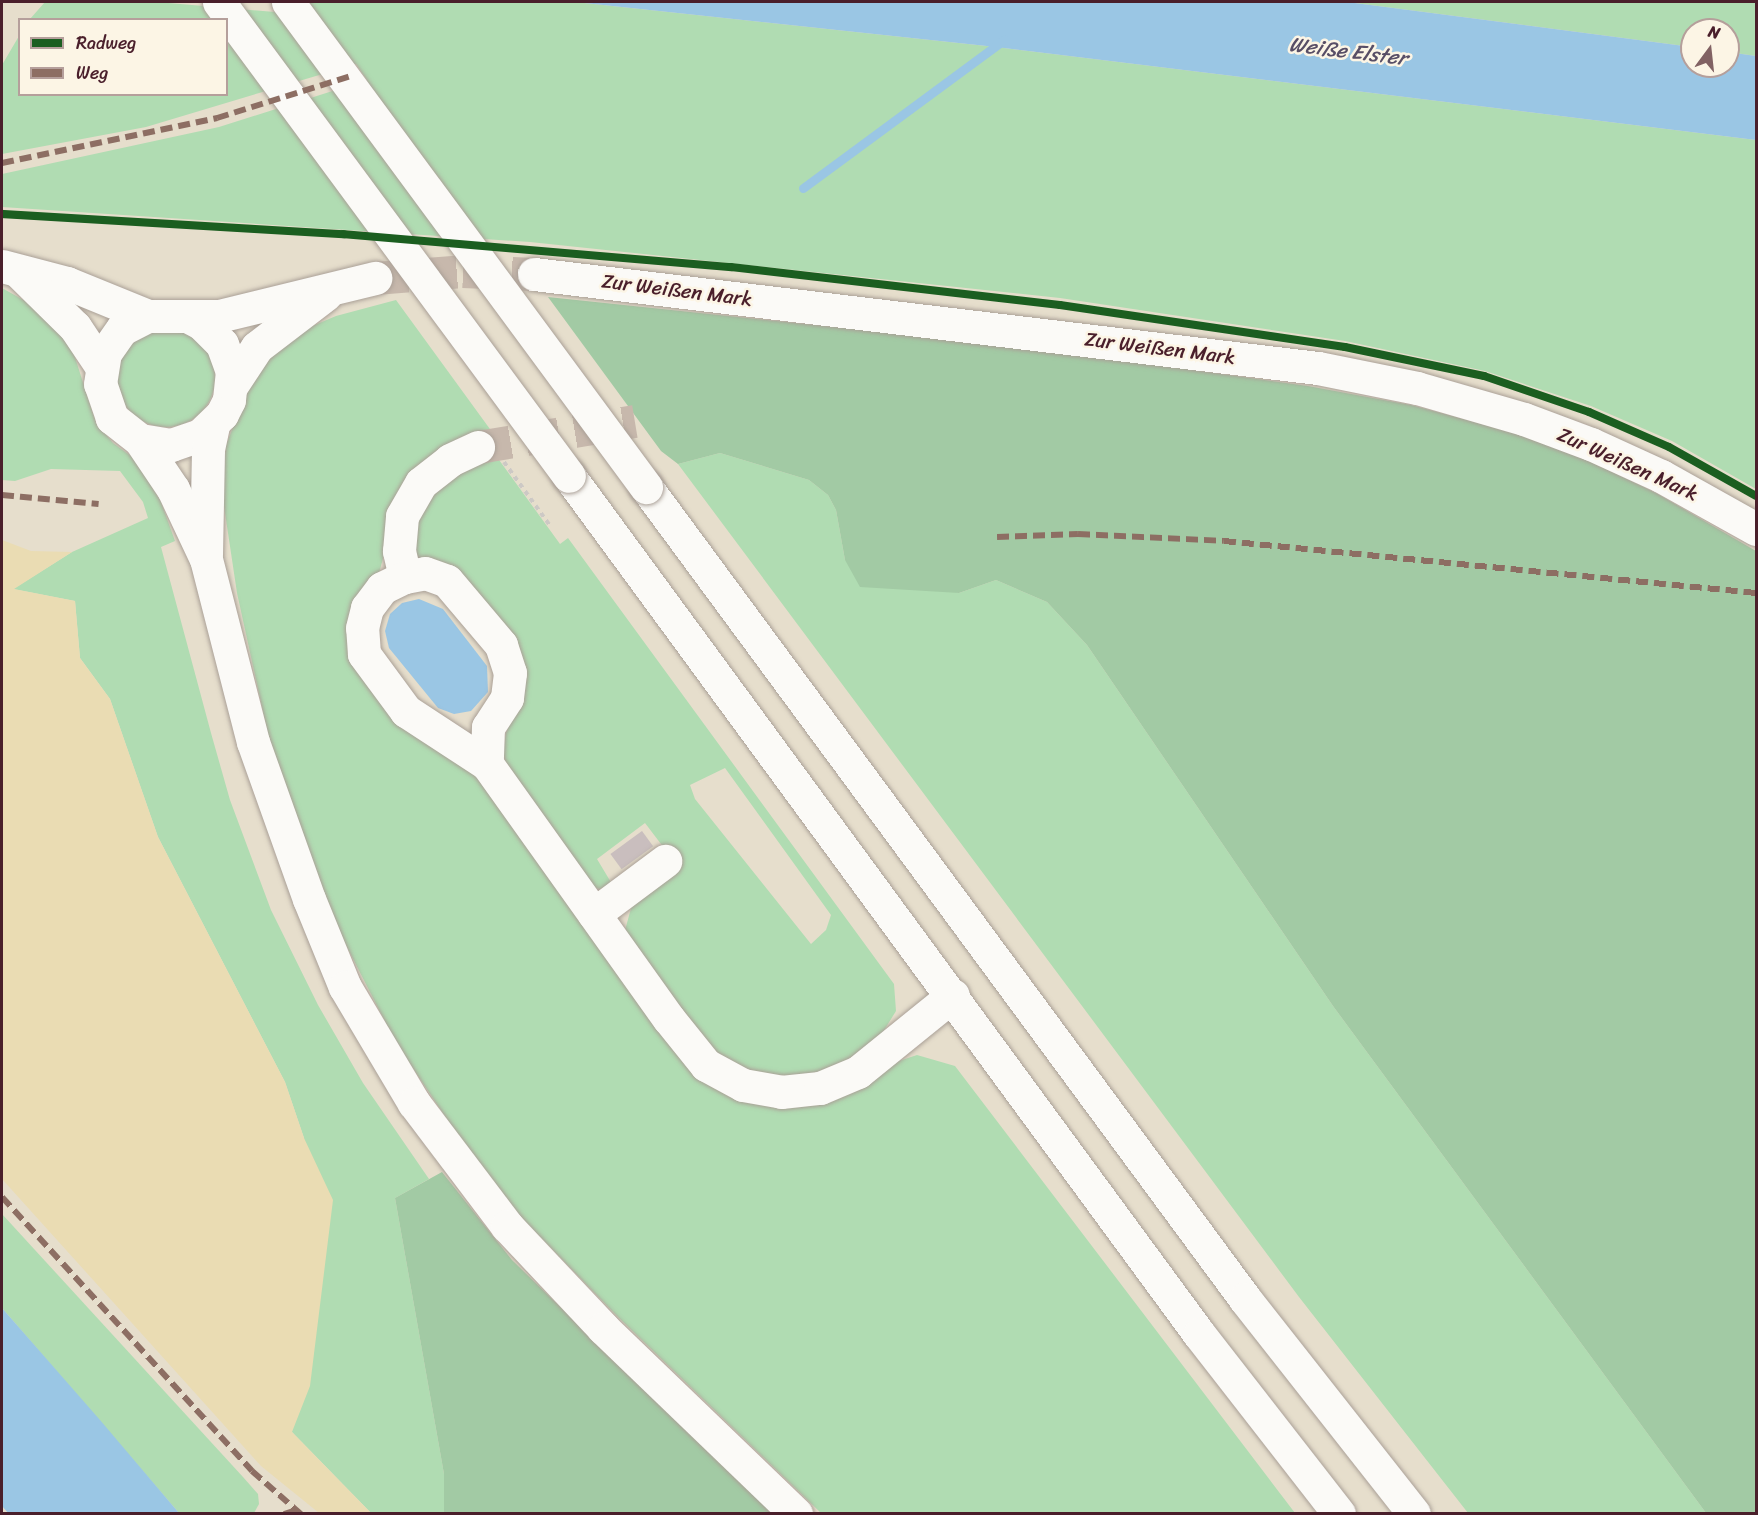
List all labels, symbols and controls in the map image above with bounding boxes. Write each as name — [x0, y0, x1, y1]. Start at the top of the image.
text: N — [1705, 17, 1723, 48]
legend — [18, 18, 228, 96]
north arrow — [1680, 18, 1740, 78]
text: Radweg — [76, 27, 136, 59]
water label: Weiße Elster — [1288, 31, 1408, 71]
text: Weg — [76, 57, 108, 89]
street label: Zur Weißen Mark — [601, 269, 753, 311]
street label: Zur Weißen Mark — [1084, 327, 1236, 369]
street label: Zur Weißen Mark — [1554, 422, 1702, 506]

